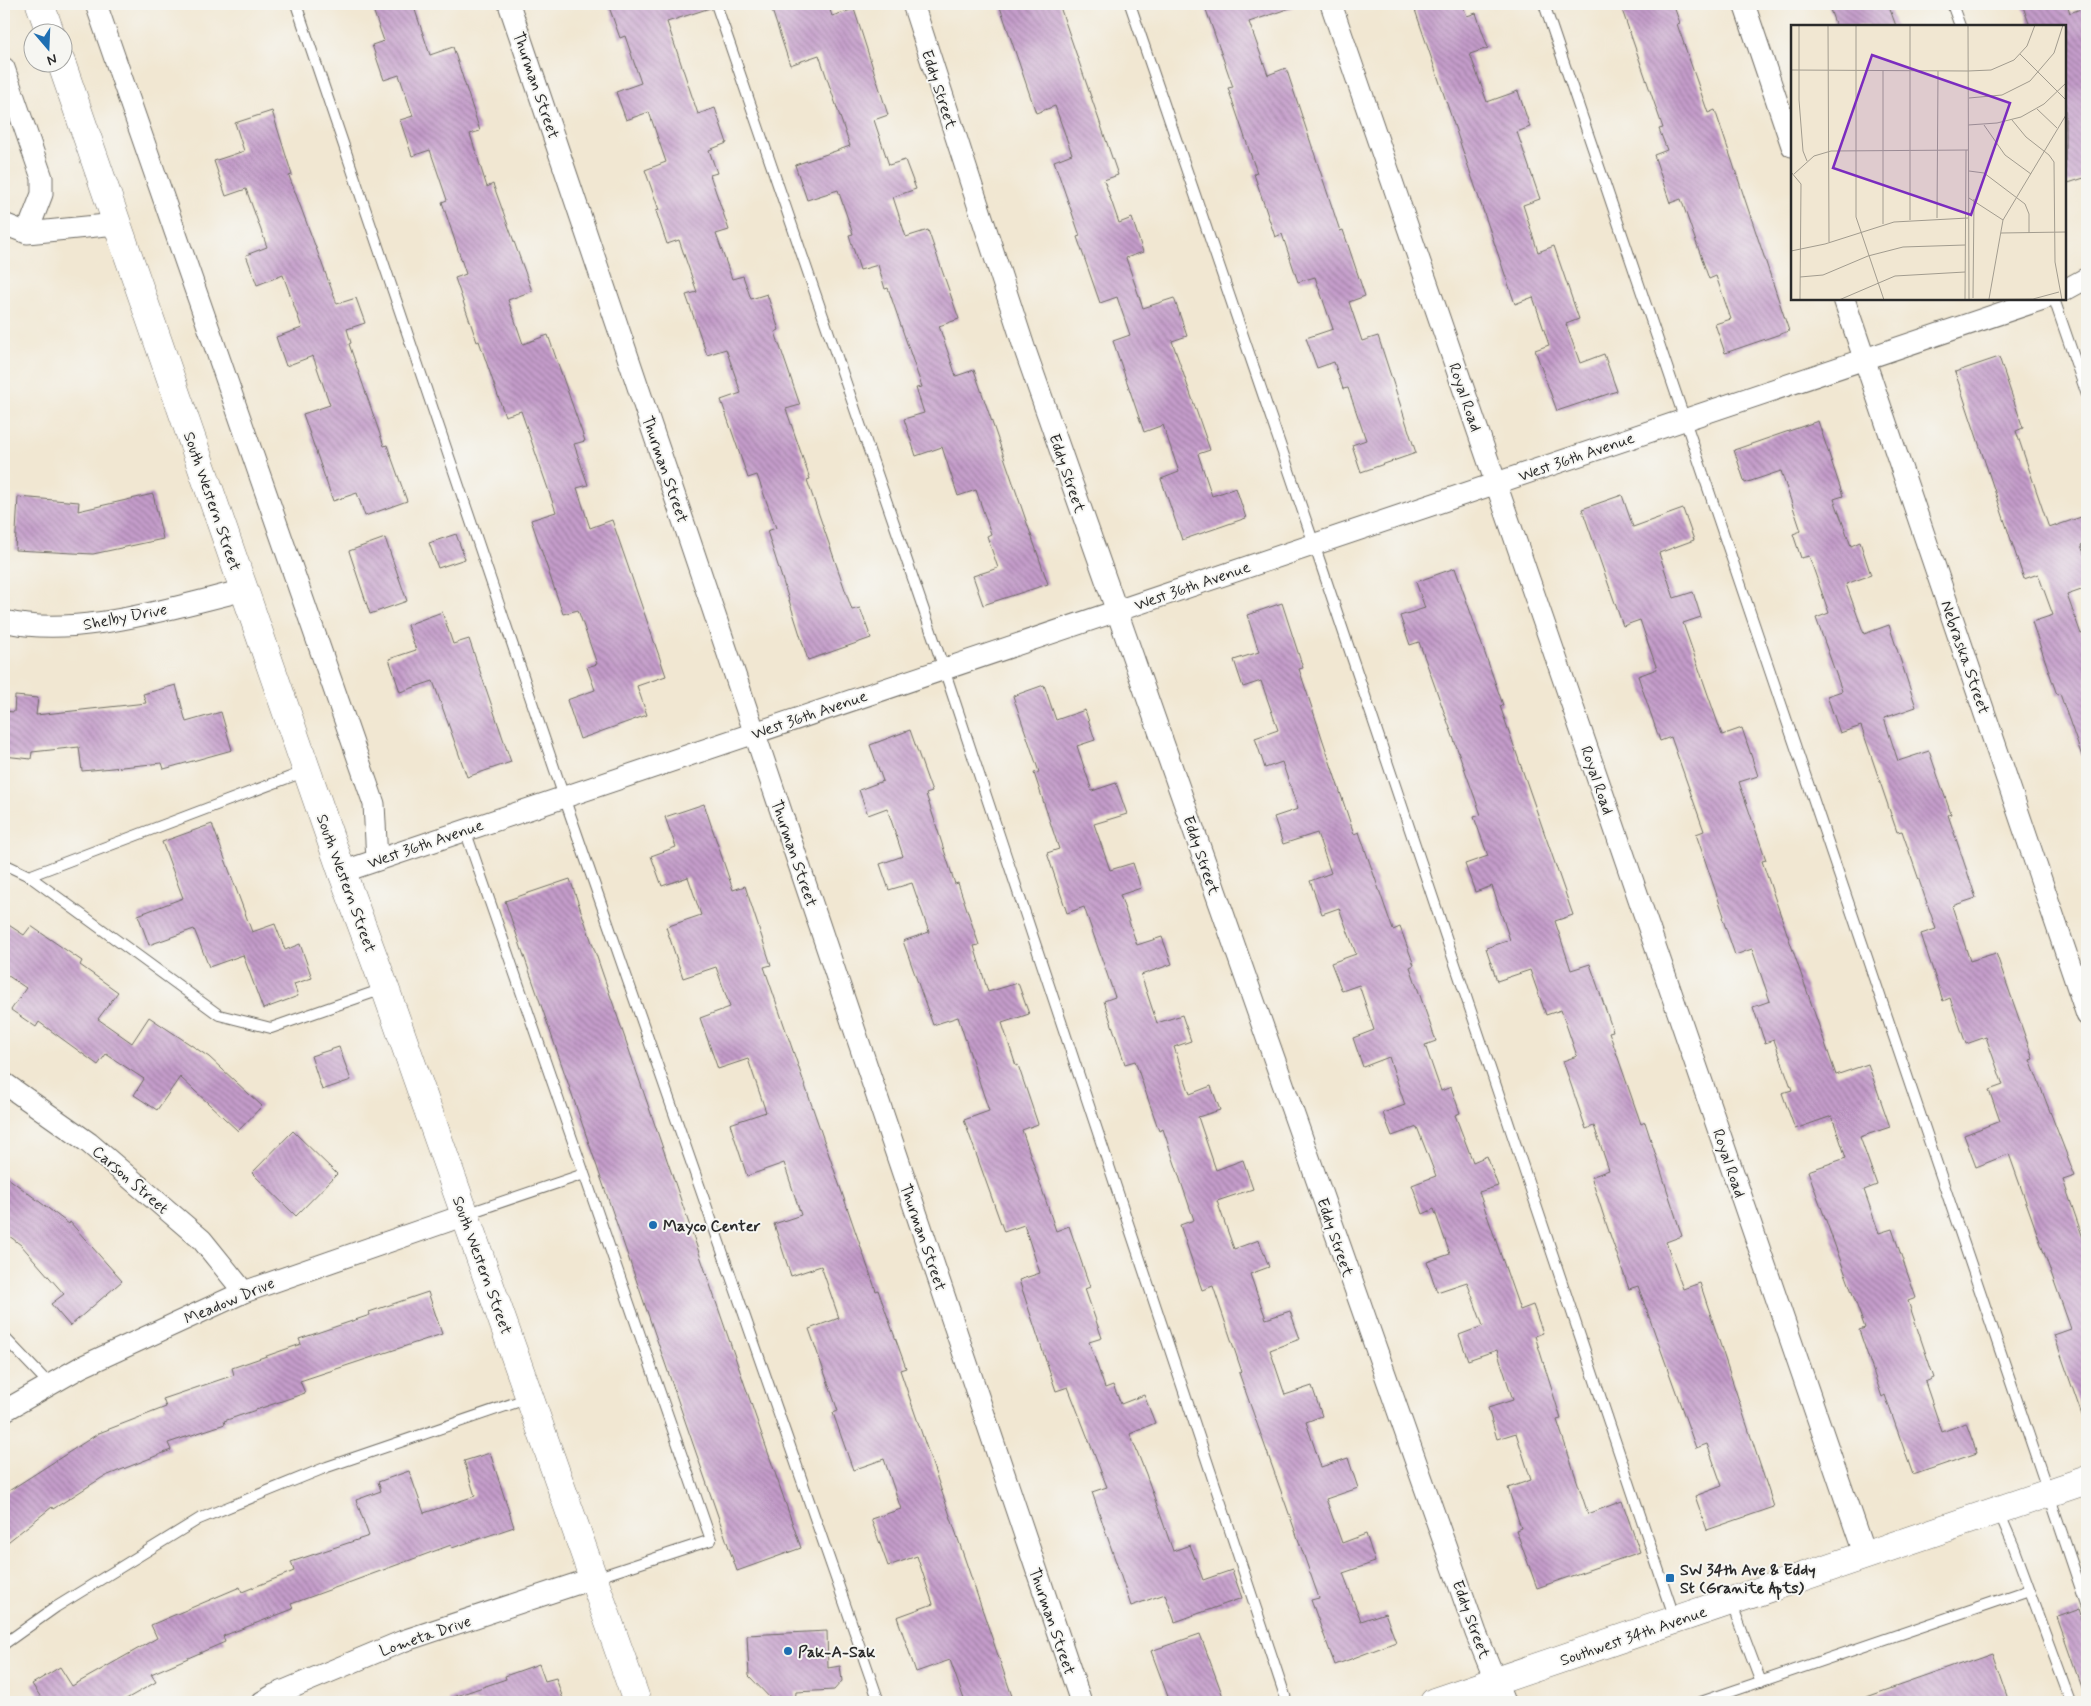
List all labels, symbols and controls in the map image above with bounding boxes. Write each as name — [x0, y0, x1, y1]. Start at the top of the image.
north arrow — [22, 22, 72, 72]
inset map — [1791, 25, 2066, 300]
street label: Thurman Street — [507, 29, 564, 142]
street label: Eddy Street — [916, 47, 961, 132]
text: N — [45, 49, 59, 69]
street label: Royal Road — [1443, 360, 1486, 435]
street label: Thurman Street — [636, 413, 693, 526]
street label: West 36th Avenue — [1516, 428, 1637, 487]
street label: South Western Street — [178, 429, 245, 574]
street label: Eddy Street — [1043, 431, 1090, 516]
street label: West 36th Avenue — [1132, 557, 1253, 616]
street label: Nebraska Street — [1935, 598, 1994, 718]
street label: Shelby Drive — [81, 599, 169, 636]
street label: West 36th Avenue — [749, 686, 870, 745]
street label: Royal Road — [1575, 743, 1618, 818]
street label: Thurman Street — [765, 797, 822, 910]
street label: South Western Street — [311, 811, 381, 956]
street label: Eddy Street — [1177, 813, 1224, 898]
street label: West 36th Avenue — [365, 815, 486, 874]
street label: Royal Road — [1707, 1126, 1750, 1201]
street label: Carson Street — [87, 1141, 173, 1219]
street label: Thurman Street — [894, 1181, 951, 1294]
street label: South Western Street — [447, 1193, 517, 1338]
street label: Eddy Street — [1311, 1195, 1358, 1280]
place label: Mayco Center — [663, 1216, 761, 1237]
marker: Mayco Center — [647, 1219, 659, 1231]
street label: Meadow Drive — [181, 1273, 278, 1330]
place label: SW 34th Ave & Eddy St (Granite Apts) — [1680, 1560, 1816, 1600]
street label: Thurman Street — [1023, 1565, 1080, 1678]
marker: SW 34th Ave & Eddy St (Granite Apts) — [1664, 1572, 1676, 1584]
street label: Eddy Street — [1447, 1577, 1495, 1662]
street label: Southwest 34th Avenue — [1557, 1601, 1710, 1671]
street label: Lometa Drive — [377, 1611, 474, 1662]
place label: Pak-A-Sak — [798, 1642, 876, 1663]
marker: Pak-A-Sak — [782, 1645, 794, 1657]

